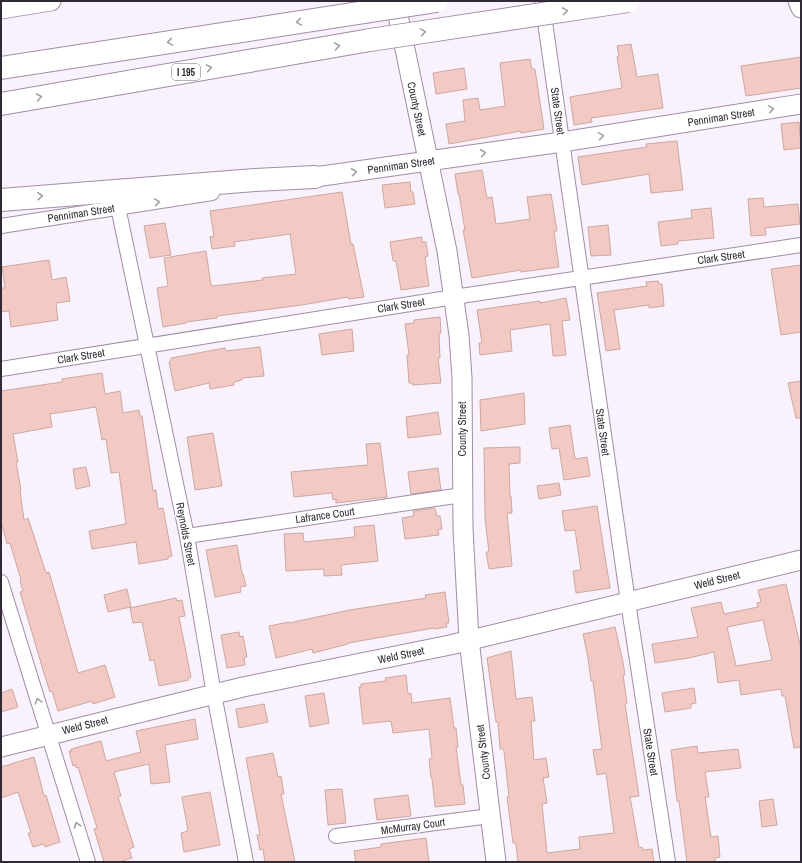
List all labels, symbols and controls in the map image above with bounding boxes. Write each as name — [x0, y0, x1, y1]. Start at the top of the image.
one-way arrow — [562, 7, 568, 16]
one-way arrow — [296, 17, 302, 26]
one-way arrow — [420, 28, 426, 37]
one-way arrow — [167, 37, 173, 46]
one-way arrow — [334, 42, 340, 51]
road number: I 195 — [172, 64, 200, 80]
one-way arrow — [206, 64, 212, 72]
street label: County Street — [404, 81, 430, 138]
street label: State Street — [548, 86, 568, 136]
one-way arrow — [36, 93, 42, 102]
street label: Penniman Street — [686, 105, 756, 129]
one-way arrow — [768, 105, 774, 114]
one-way arrow — [598, 132, 604, 141]
one-way arrow — [479, 149, 486, 158]
street label: Penniman Street — [367, 153, 436, 177]
one-way arrow — [351, 168, 357, 177]
one-way arrow — [37, 192, 43, 201]
one-way arrow — [154, 198, 160, 206]
street label: Penniman Street — [46, 201, 116, 225]
street label: Clark Street — [696, 247, 746, 267]
street label: Clark Street — [376, 294, 426, 316]
street label: Clark Street — [56, 345, 106, 367]
street label: County Street — [455, 401, 469, 457]
street label: State Street — [593, 407, 613, 457]
street label: Reynolds Street — [173, 501, 199, 567]
street label: Lafrance Court — [294, 504, 356, 526]
street label: Weld Street — [693, 567, 742, 592]
street label: Weld Street — [377, 643, 426, 667]
one-way arrow — [34, 698, 42, 705]
street label: Weld Street — [61, 712, 110, 737]
street label: County Street — [473, 723, 493, 780]
street label: State Street — [640, 727, 662, 777]
street label: McMurray Court — [380, 815, 446, 837]
one-way arrow — [73, 821, 82, 828]

